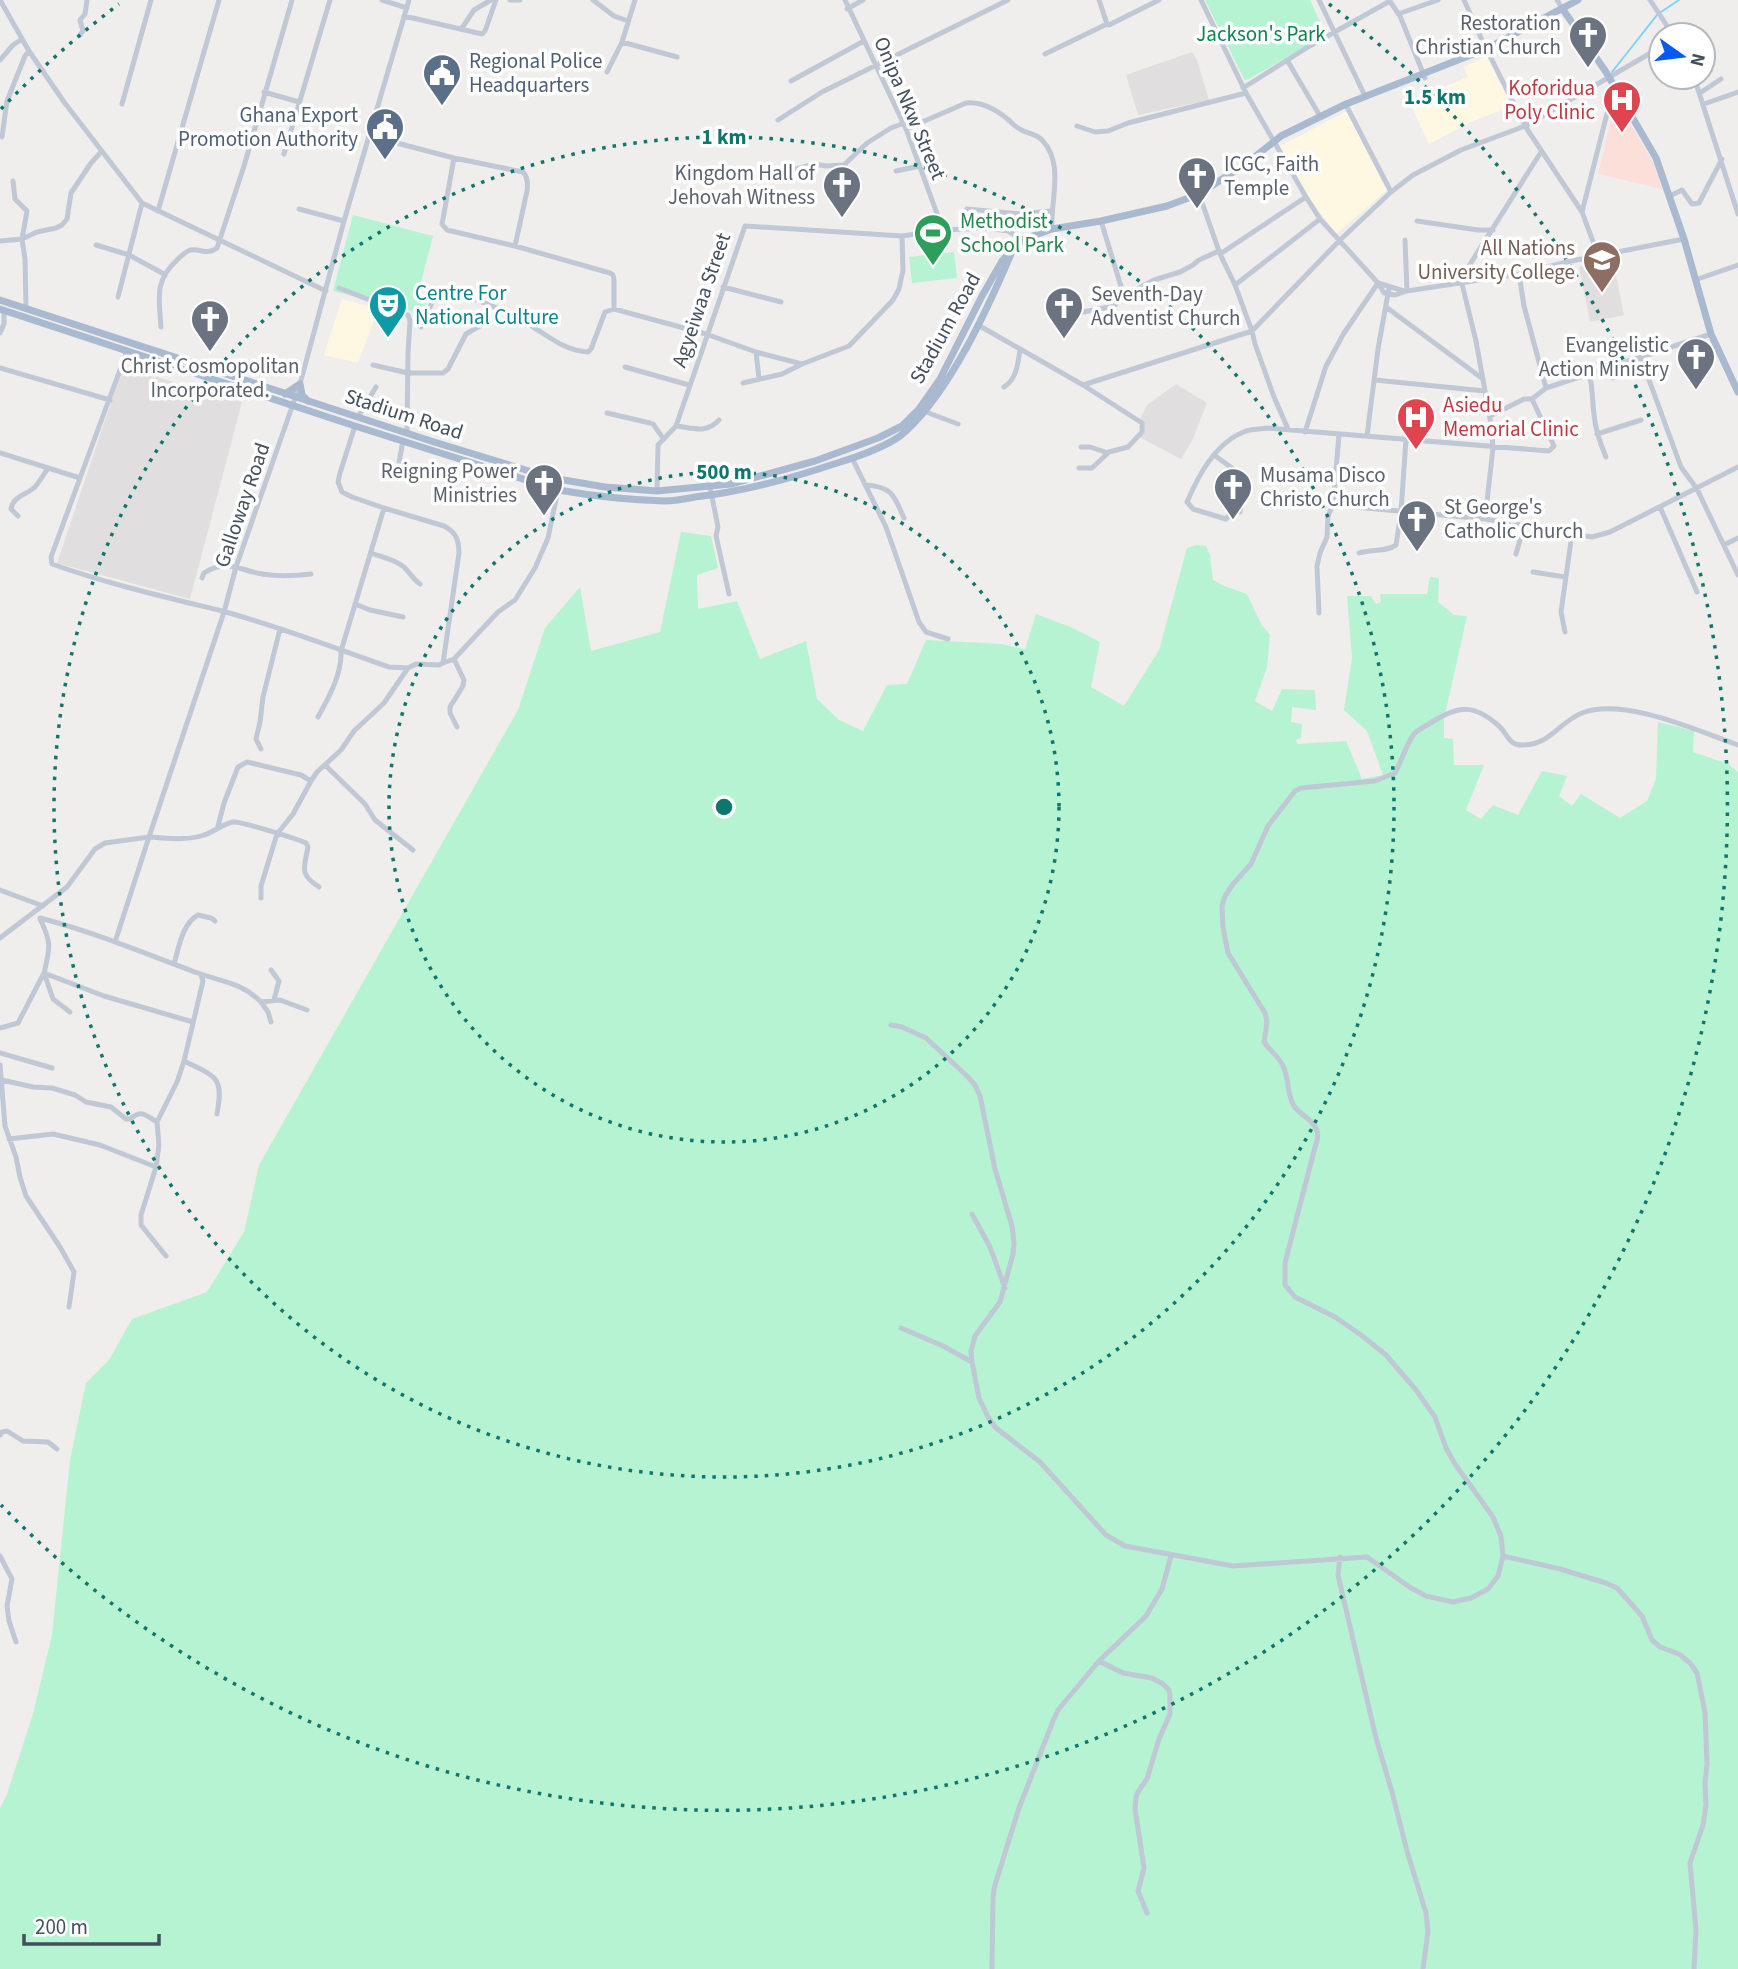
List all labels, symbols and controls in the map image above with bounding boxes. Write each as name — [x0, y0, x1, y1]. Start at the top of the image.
place label: Restoration Christian Church — [1415, 8, 1561, 62]
church icon: Restoration Christian Church — [1567, 14, 1609, 69]
park label: Jackson's Park — [1196, 19, 1326, 49]
north arrow — [1647, 21, 1717, 91]
street label: Onipa Nkw Street — [866, 32, 954, 184]
place label: Regional Police Headquarters — [469, 46, 603, 100]
text: N — [1682, 50, 1712, 69]
public building icon: Regional Police Headquarters — [421, 52, 463, 107]
place label: Koforidua Poly Clinic — [1504, 73, 1595, 127]
hospital icon: Koforidua Poly Clinic — [1601, 79, 1643, 134]
text: 1.5 km — [1404, 82, 1466, 112]
place label: Ghana Export Promotion Authority — [178, 100, 358, 154]
public building icon: Ghana Export Promotion Authority — [364, 106, 406, 161]
text: 1 km — [702, 122, 746, 152]
place label: ICGC, Faith Temple — [1224, 149, 1319, 203]
church icon: ICGC, Faith Temple — [1176, 155, 1218, 210]
place label: Kingdom Hall of Jehovah Witness — [668, 158, 816, 212]
church icon: Kingdom Hall of Jehovah Witness — [821, 164, 863, 219]
place label: Methodist School Park — [960, 206, 1064, 260]
sports icon: Methodist School Park — [912, 212, 954, 267]
street label: Agyeiwaa Street — [664, 229, 738, 371]
place label: All Nations University College — [1417, 233, 1575, 287]
school or university icon: All Nations University College — [1581, 239, 1623, 294]
street label: Stadium Road — [902, 267, 988, 389]
place label: Centre For National Culture — [415, 278, 559, 332]
place label: Seventh-Day Adventist Church — [1091, 279, 1241, 333]
theatre icon: Centre For National Culture — [367, 284, 409, 339]
church icon: Seventh-Day Adventist Church — [1043, 285, 1085, 340]
church icon: Christ Cosmopolitan Incorporated. — [189, 298, 231, 353]
place label: Evangelistic Action Ministry — [1539, 330, 1669, 384]
church icon: Evangelistic Action Ministry — [1675, 336, 1717, 391]
place label: Christ Cosmopolitan Incorporated. — [121, 351, 299, 405]
street label: Stadium Road — [341, 381, 467, 447]
place label: Asiedu Memorial Clinic — [1443, 390, 1579, 444]
hospital icon: Asiedu Memorial Clinic — [1395, 396, 1437, 451]
street label: Galloway Road — [207, 439, 277, 571]
place label: Reigning Power Ministries — [381, 456, 518, 510]
text: 500 m — [696, 457, 752, 487]
place label: Musama Disco Christo Church — [1260, 460, 1390, 514]
church icon: Reigning Power Ministries — [523, 462, 565, 517]
church icon: Musama Disco Christo Church — [1212, 466, 1254, 521]
place label: St George's Catholic Church — [1444, 492, 1583, 546]
church icon: St George's Catholic Church — [1396, 498, 1438, 553]
centre of rings — [712, 795, 736, 819]
scale bar — [24, 1902, 159, 1946]
text: 200 m — [35, 1912, 88, 1942]

